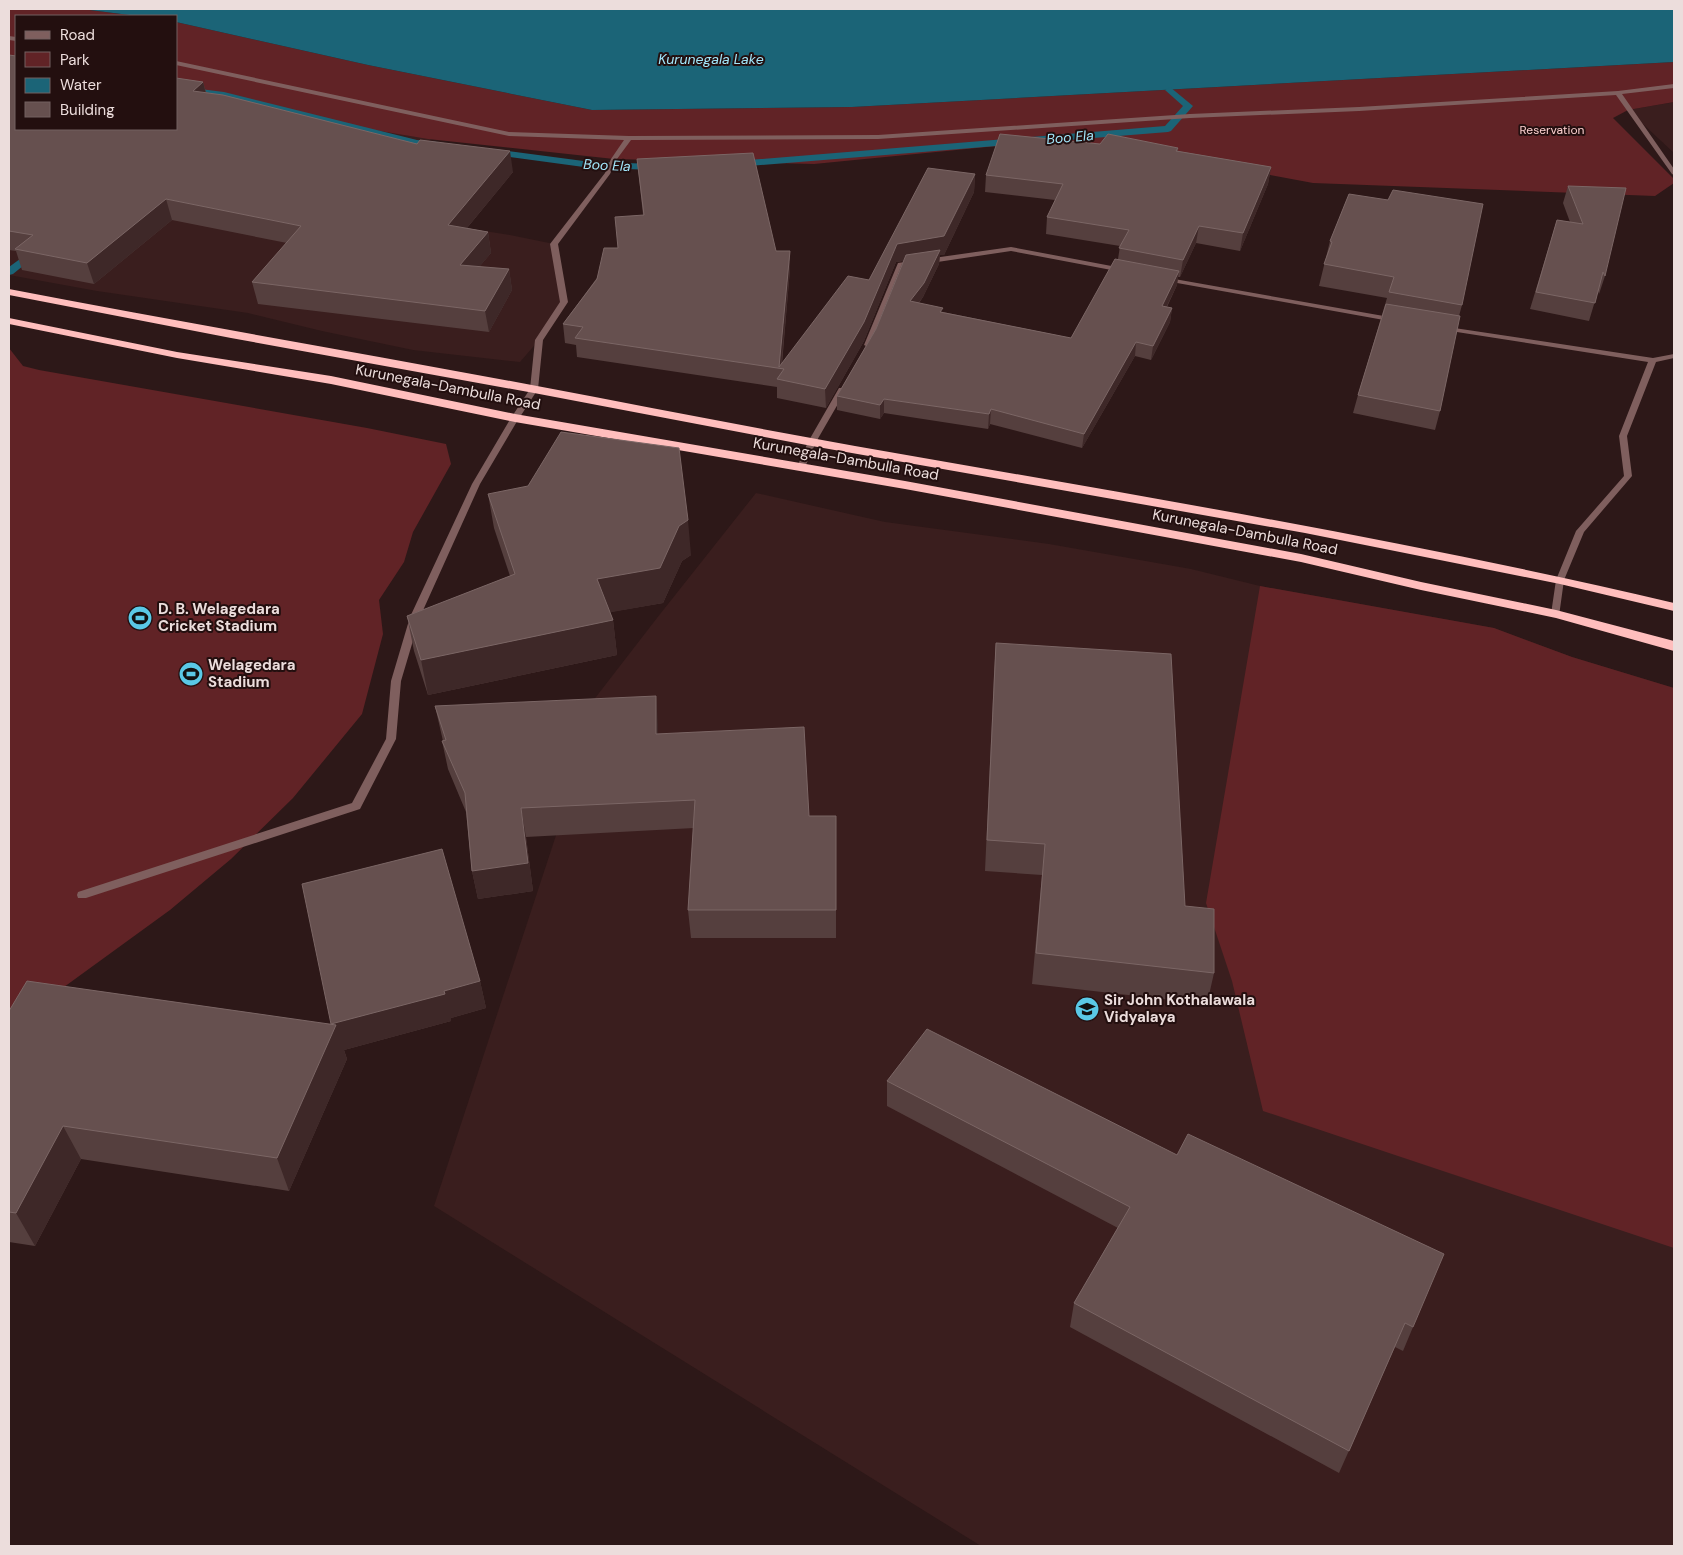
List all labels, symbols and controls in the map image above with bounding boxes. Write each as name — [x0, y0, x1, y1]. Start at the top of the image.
legend — [15, 15, 178, 130]
text: Road — [60, 25, 95, 45]
text: Park — [60, 50, 90, 70]
water label: Kurunegala Lake — [658, 50, 764, 68]
text: Water — [60, 75, 102, 95]
text: Building — [60, 100, 115, 120]
park label: Reservation — [1520, 122, 1585, 138]
water label: Boo Ela — [1046, 126, 1095, 148]
water label: Boo Ela — [583, 155, 631, 175]
street label: Kurunegala-Dambulla Road — [354, 359, 542, 415]
street label: Kurunegala-Dambulla Road — [752, 433, 940, 485]
street label: Kurunegala-Dambulla Road — [1151, 504, 1339, 560]
place label: D. B. Welagedara Cricket Stadium — [158, 599, 280, 636]
sports icon: D. B. Welagedara Cricket Stadium — [127, 605, 153, 631]
place label: Welagedara Stadium — [208, 655, 296, 692]
sports icon: Welagedara Stadium — [178, 661, 204, 687]
place label: Sir John Kothalawala Vidyalaya — [1104, 990, 1255, 1027]
school or university icon: Sir John Kothalawala Vidyalaya — [1074, 996, 1100, 1022]

